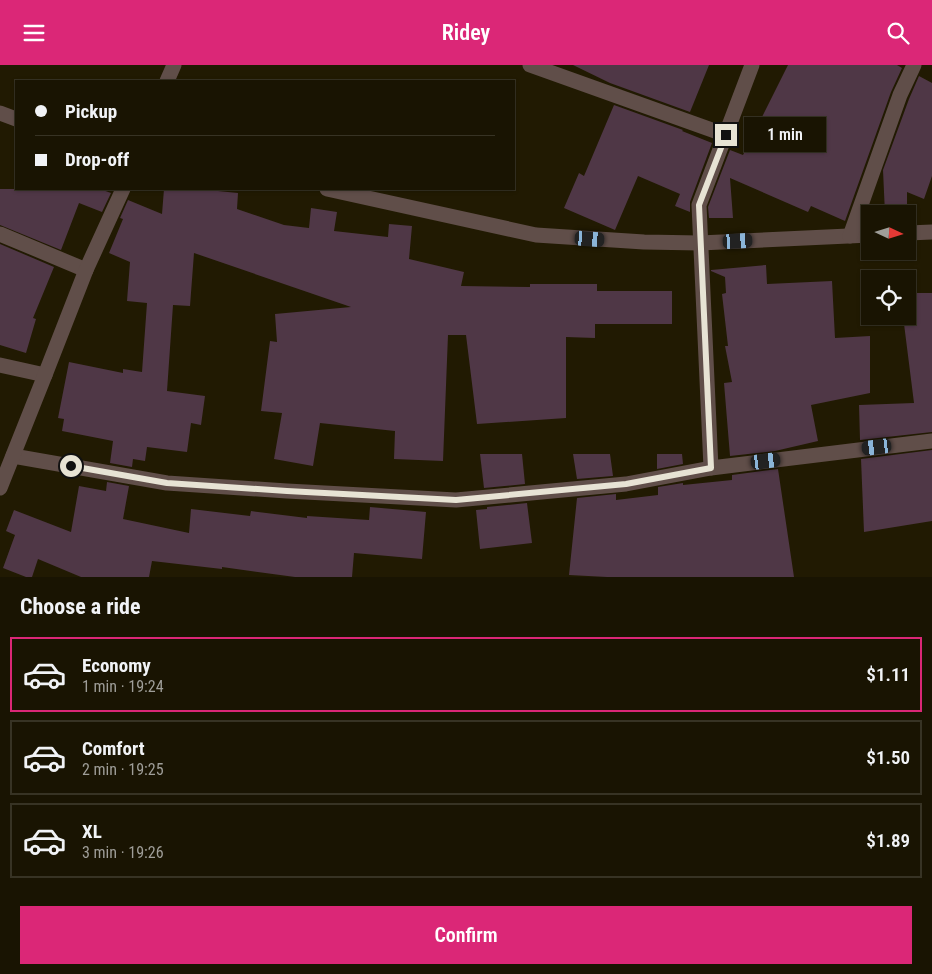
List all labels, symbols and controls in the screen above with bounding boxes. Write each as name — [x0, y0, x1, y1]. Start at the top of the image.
icon: menu — [20, 19, 48, 47]
icon: search — [884, 19, 912, 47]
text: Ridey — [442, 20, 490, 45]
text: Pickup — [65, 100, 117, 123]
callout: 1 min — [744, 117, 826, 153]
route end — [715, 124, 737, 146]
text: 1 min — [767, 125, 803, 144]
text: Drop-off — [65, 148, 129, 171]
north arrow — [861, 205, 916, 260]
map controls — [861, 205, 916, 325]
car — [574, 230, 605, 248]
car — [722, 233, 753, 249]
button: locate — [861, 270, 916, 325]
car — [861, 438, 892, 456]
car — [750, 452, 781, 470]
route start — [60, 455, 82, 477]
text: Choose a ride — [20, 594, 141, 619]
icon: car — [22, 652, 67, 697]
text: Economy — [82, 654, 151, 677]
text: $1.11 — [866, 663, 910, 686]
text: 1 min · 19:24 — [82, 677, 164, 696]
icon: car — [22, 735, 67, 780]
text: Comfort — [82, 737, 145, 760]
text: $1.50 — [866, 746, 910, 769]
text: 2 min · 19:25 — [82, 760, 164, 779]
icon: car — [22, 818, 67, 863]
text: XL — [82, 820, 102, 843]
text: $1.89 — [866, 829, 910, 852]
text: 3 min · 19:26 — [82, 843, 164, 862]
button: Confirm — [20, 906, 912, 964]

